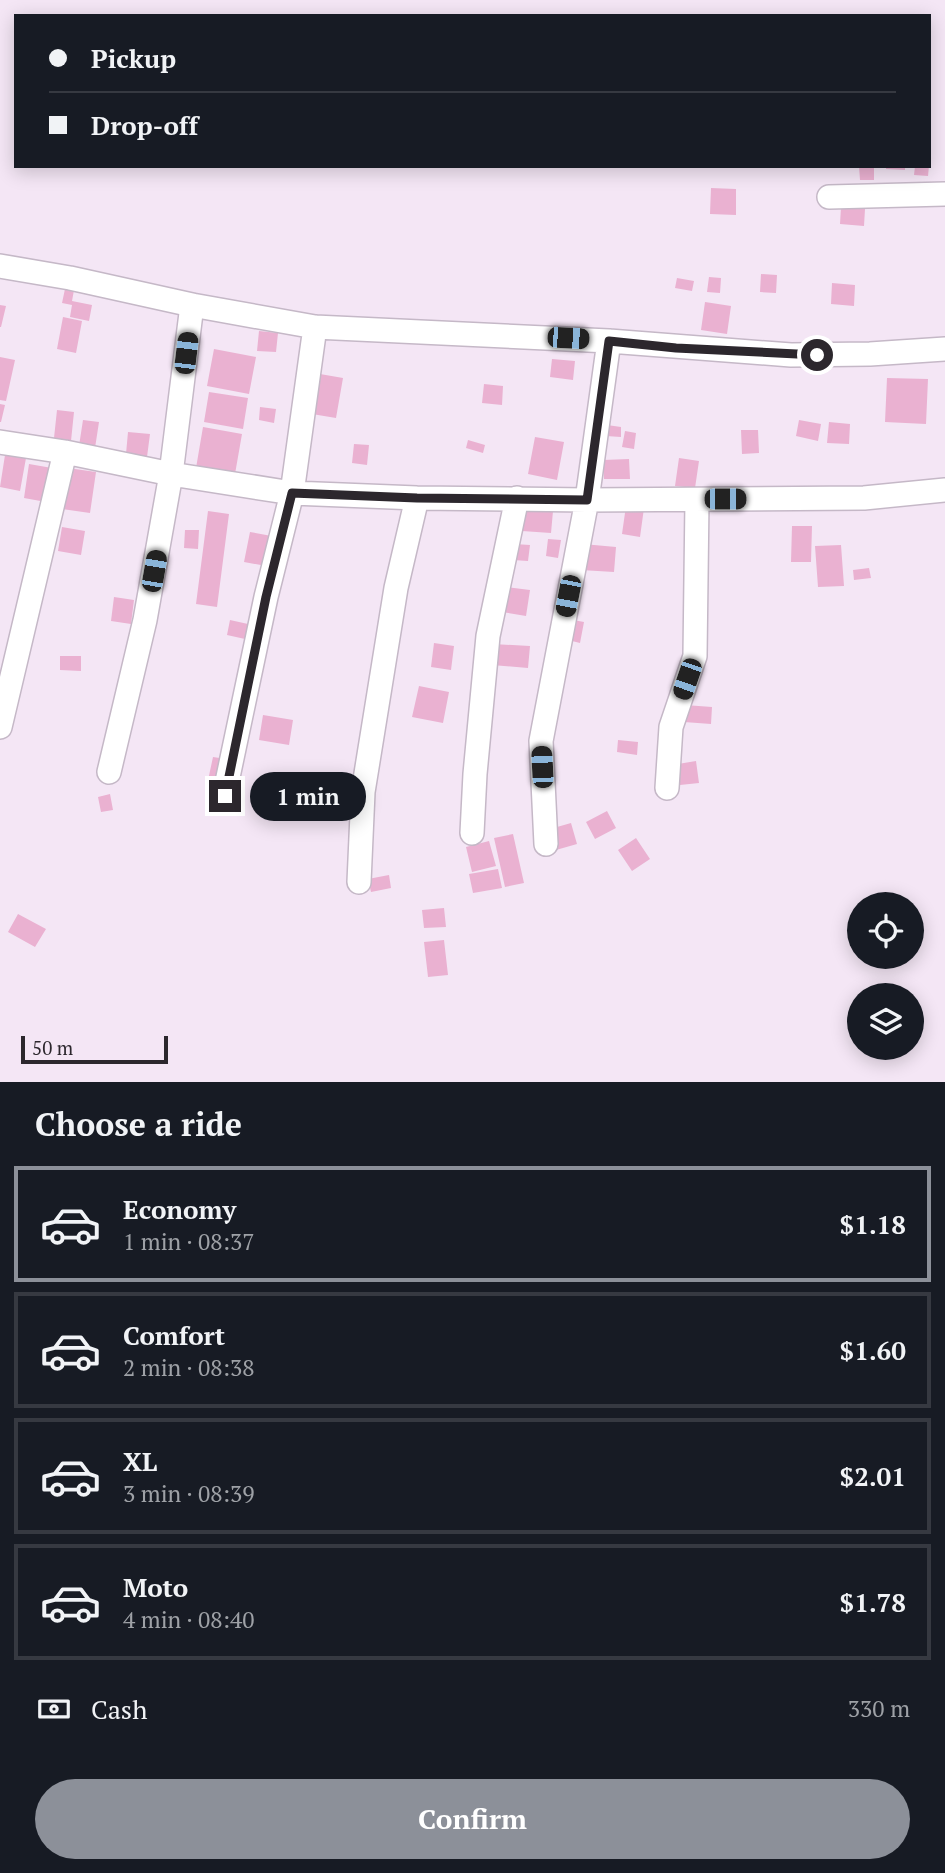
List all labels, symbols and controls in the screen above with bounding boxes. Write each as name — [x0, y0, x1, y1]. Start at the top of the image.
text: Pickup — [91, 41, 176, 75]
text: Drop-off — [91, 108, 198, 142]
car — [547, 326, 590, 350]
car — [174, 331, 199, 375]
route start — [801, 339, 833, 371]
car — [705, 489, 747, 510]
car — [141, 548, 168, 594]
car — [554, 573, 583, 619]
car — [671, 656, 704, 702]
car — [531, 745, 554, 789]
callout: 1 min — [250, 772, 365, 820]
route end — [209, 780, 241, 812]
text: 1 min — [277, 781, 339, 812]
map controls — [847, 892, 924, 1060]
button: locate — [847, 892, 924, 969]
button: layers — [847, 983, 924, 1060]
scale bar — [21, 1033, 168, 1065]
text: 50 m — [32, 1035, 73, 1060]
text: Choose a ride — [35, 1103, 242, 1145]
text: Economy — [123, 1192, 236, 1226]
icon: car — [39, 1193, 102, 1256]
text: $1.18 — [840, 1207, 906, 1241]
text: 1 min · 08:37 — [123, 1226, 255, 1257]
text: Comfort — [123, 1318, 225, 1352]
icon: car — [39, 1319, 102, 1382]
text: $1.60 — [840, 1333, 906, 1367]
text: 2 min · 08:38 — [123, 1352, 255, 1383]
text: XL — [123, 1444, 157, 1478]
icon: car — [39, 1445, 102, 1508]
text: $2.01 — [840, 1459, 906, 1493]
text: 3 min · 08:39 — [123, 1478, 255, 1509]
text: Moto — [123, 1570, 188, 1604]
icon: car — [39, 1571, 102, 1634]
text: $1.78 — [840, 1585, 906, 1619]
text: 4 min · 08:40 — [123, 1604, 255, 1635]
icon: cash — [35, 1690, 73, 1728]
text: Cash — [91, 1692, 147, 1726]
text: 330 m — [848, 1693, 910, 1724]
button: Confirm — [35, 1779, 910, 1859]

